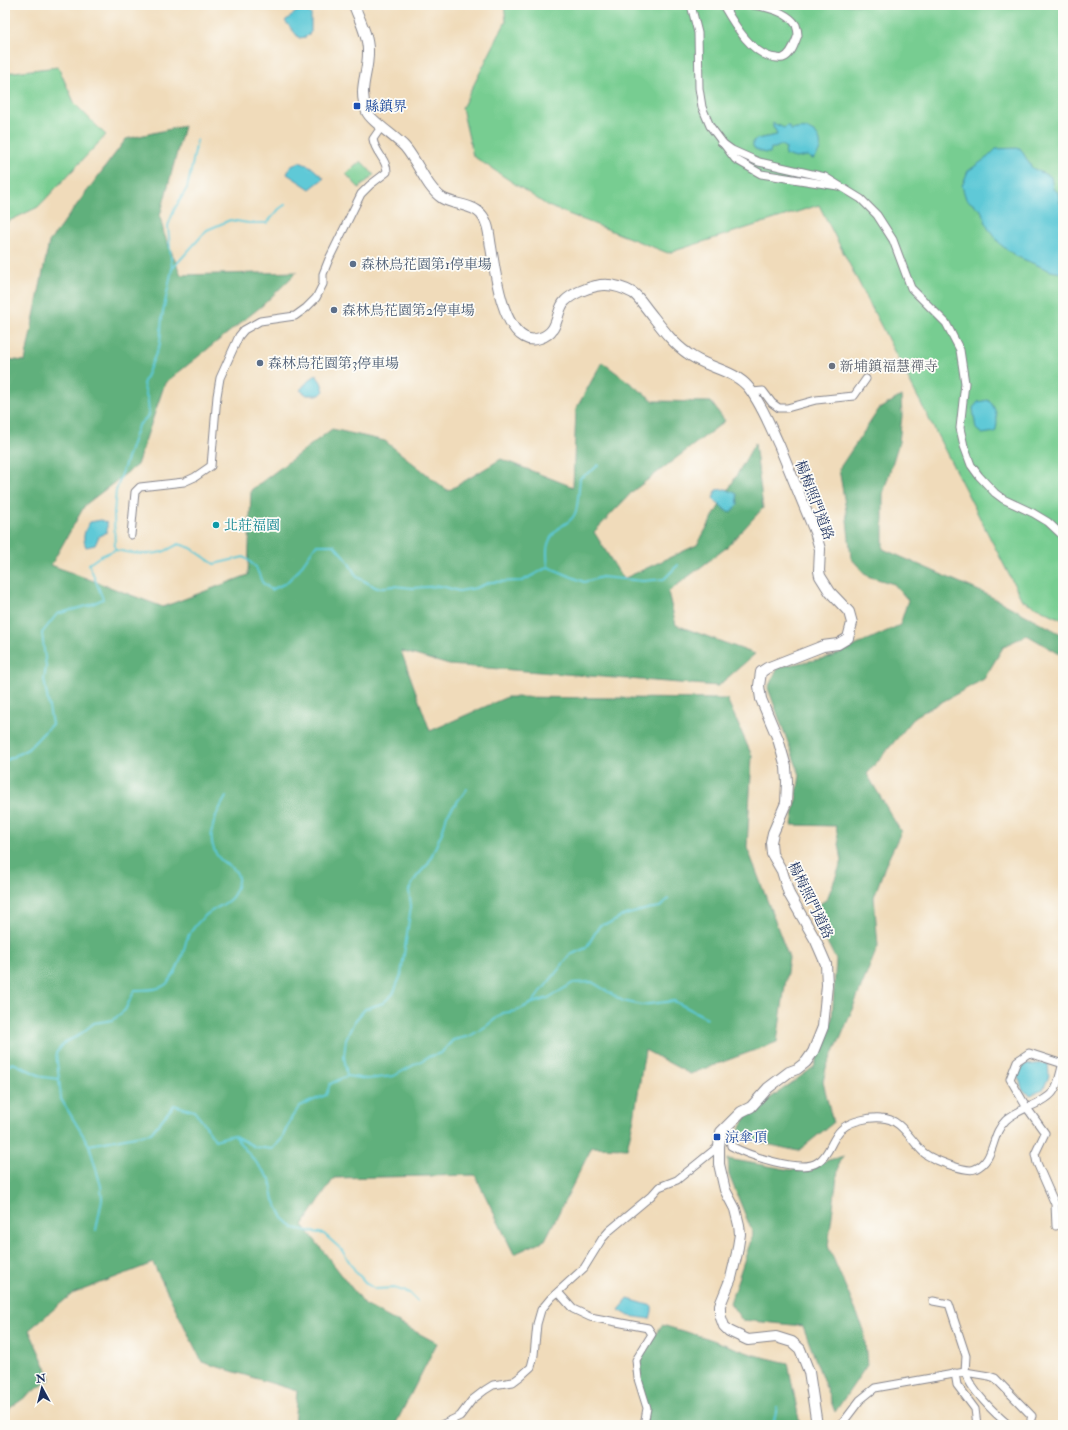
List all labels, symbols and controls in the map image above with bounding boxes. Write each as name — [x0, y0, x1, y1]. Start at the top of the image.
place label: 縣鎮界 — [365, 98, 407, 115]
marker: 縣鎮界 — [352, 101, 362, 111]
place label: 森林鳥花園第1停車場 — [361, 256, 492, 273]
marker: 森林鳥花園第1停車場 — [348, 259, 358, 269]
place label: 森林鳥花園第2停車場 — [342, 302, 475, 319]
marker: 森林鳥花園第2停車場 — [329, 305, 339, 315]
place label: 森林鳥花園第3停車場 — [268, 355, 399, 372]
marker: 森林鳥花園第3停車場 — [255, 358, 265, 368]
place label: 新埔鎮福慧禪寺 — [840, 358, 938, 375]
marker: 新埔鎮福慧禪寺 — [827, 361, 837, 371]
street label: 楊梅照門道路 — [792, 458, 838, 542]
place label: 北莊福園 — [224, 517, 280, 534]
marker: 北莊福園 — [211, 520, 221, 530]
street label: 楊梅照門道路 — [784, 859, 837, 942]
place label: 涼傘頂 — [725, 1129, 767, 1146]
marker: 涼傘頂 — [712, 1132, 722, 1142]
north arrow — [22, 1368, 62, 1408]
text: N — [34, 1371, 48, 1386]

